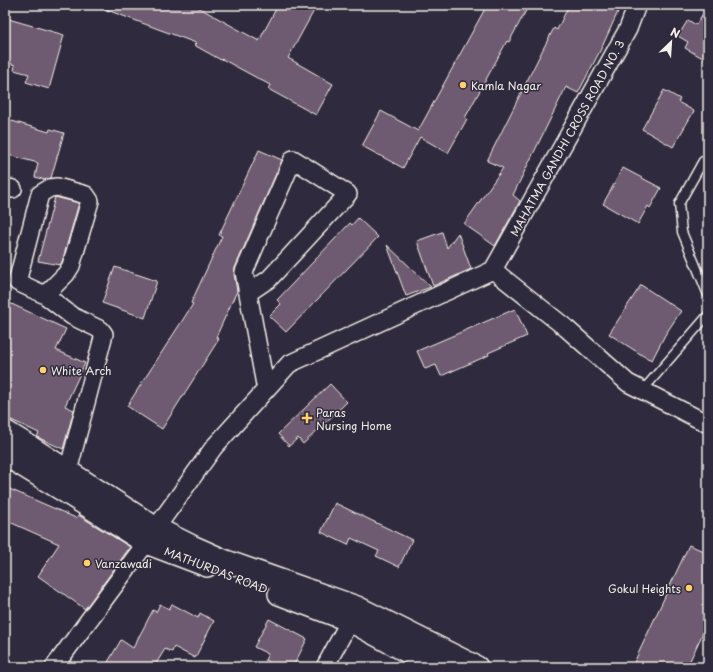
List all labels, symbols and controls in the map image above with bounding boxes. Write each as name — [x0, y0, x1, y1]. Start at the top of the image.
north arrow — [651, 22, 691, 62]
text: N — [668, 23, 683, 42]
street label: MAHATMA GANDHI CROSS ROAD NO. 3 — [506, 37, 628, 239]
place label: Kamla Nagar — [471, 77, 541, 94]
marker: Kamla Nagar — [458, 80, 468, 90]
place label: White Arch — [51, 362, 111, 379]
marker: White Arch — [38, 365, 48, 375]
place label: Paras Nursing Home — [316, 404, 392, 434]
marker: Paras Nursing Home — [301, 412, 313, 424]
street label: MATHURDAS ROAD — [162, 542, 270, 598]
place label: Vanzawadi — [95, 555, 152, 572]
marker: Vanzawadi — [82, 558, 92, 568]
place label: Gokul Heights — [608, 580, 681, 597]
marker: Gokul Heights — [684, 583, 694, 593]

